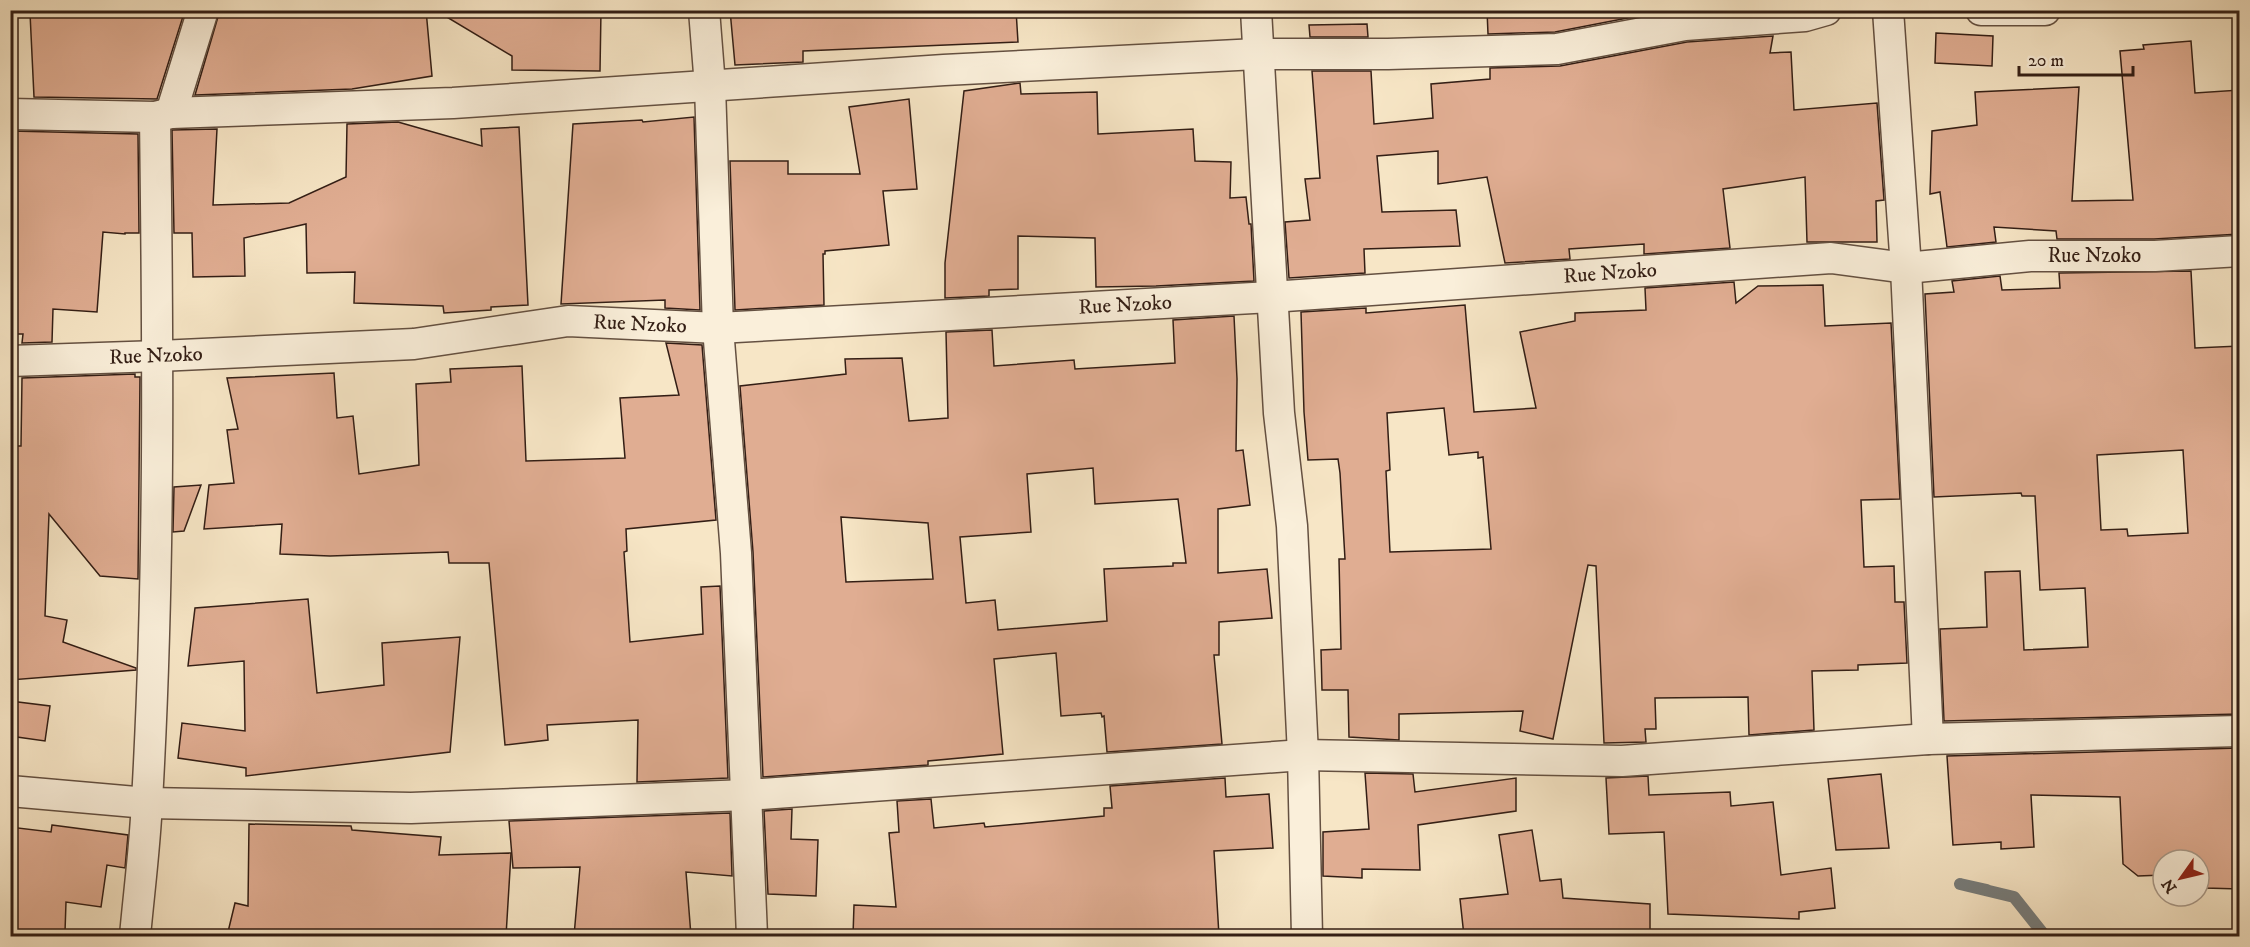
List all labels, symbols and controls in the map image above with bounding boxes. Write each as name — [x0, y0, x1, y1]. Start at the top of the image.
scale bar — [2019, 39, 2133, 77]
text: 20 m — [2028, 50, 2064, 72]
street label: Rue Nzoko — [2047, 243, 2141, 269]
street label: Rue Nzoko — [1562, 257, 1658, 290]
street label: Rue Nzoko — [1078, 290, 1173, 321]
street label: Rue Nzoko — [592, 309, 687, 340]
street label: Rue Nzoko — [109, 341, 203, 371]
north arrow — [2151, 848, 2211, 908]
text: N — [2157, 875, 2181, 897]

